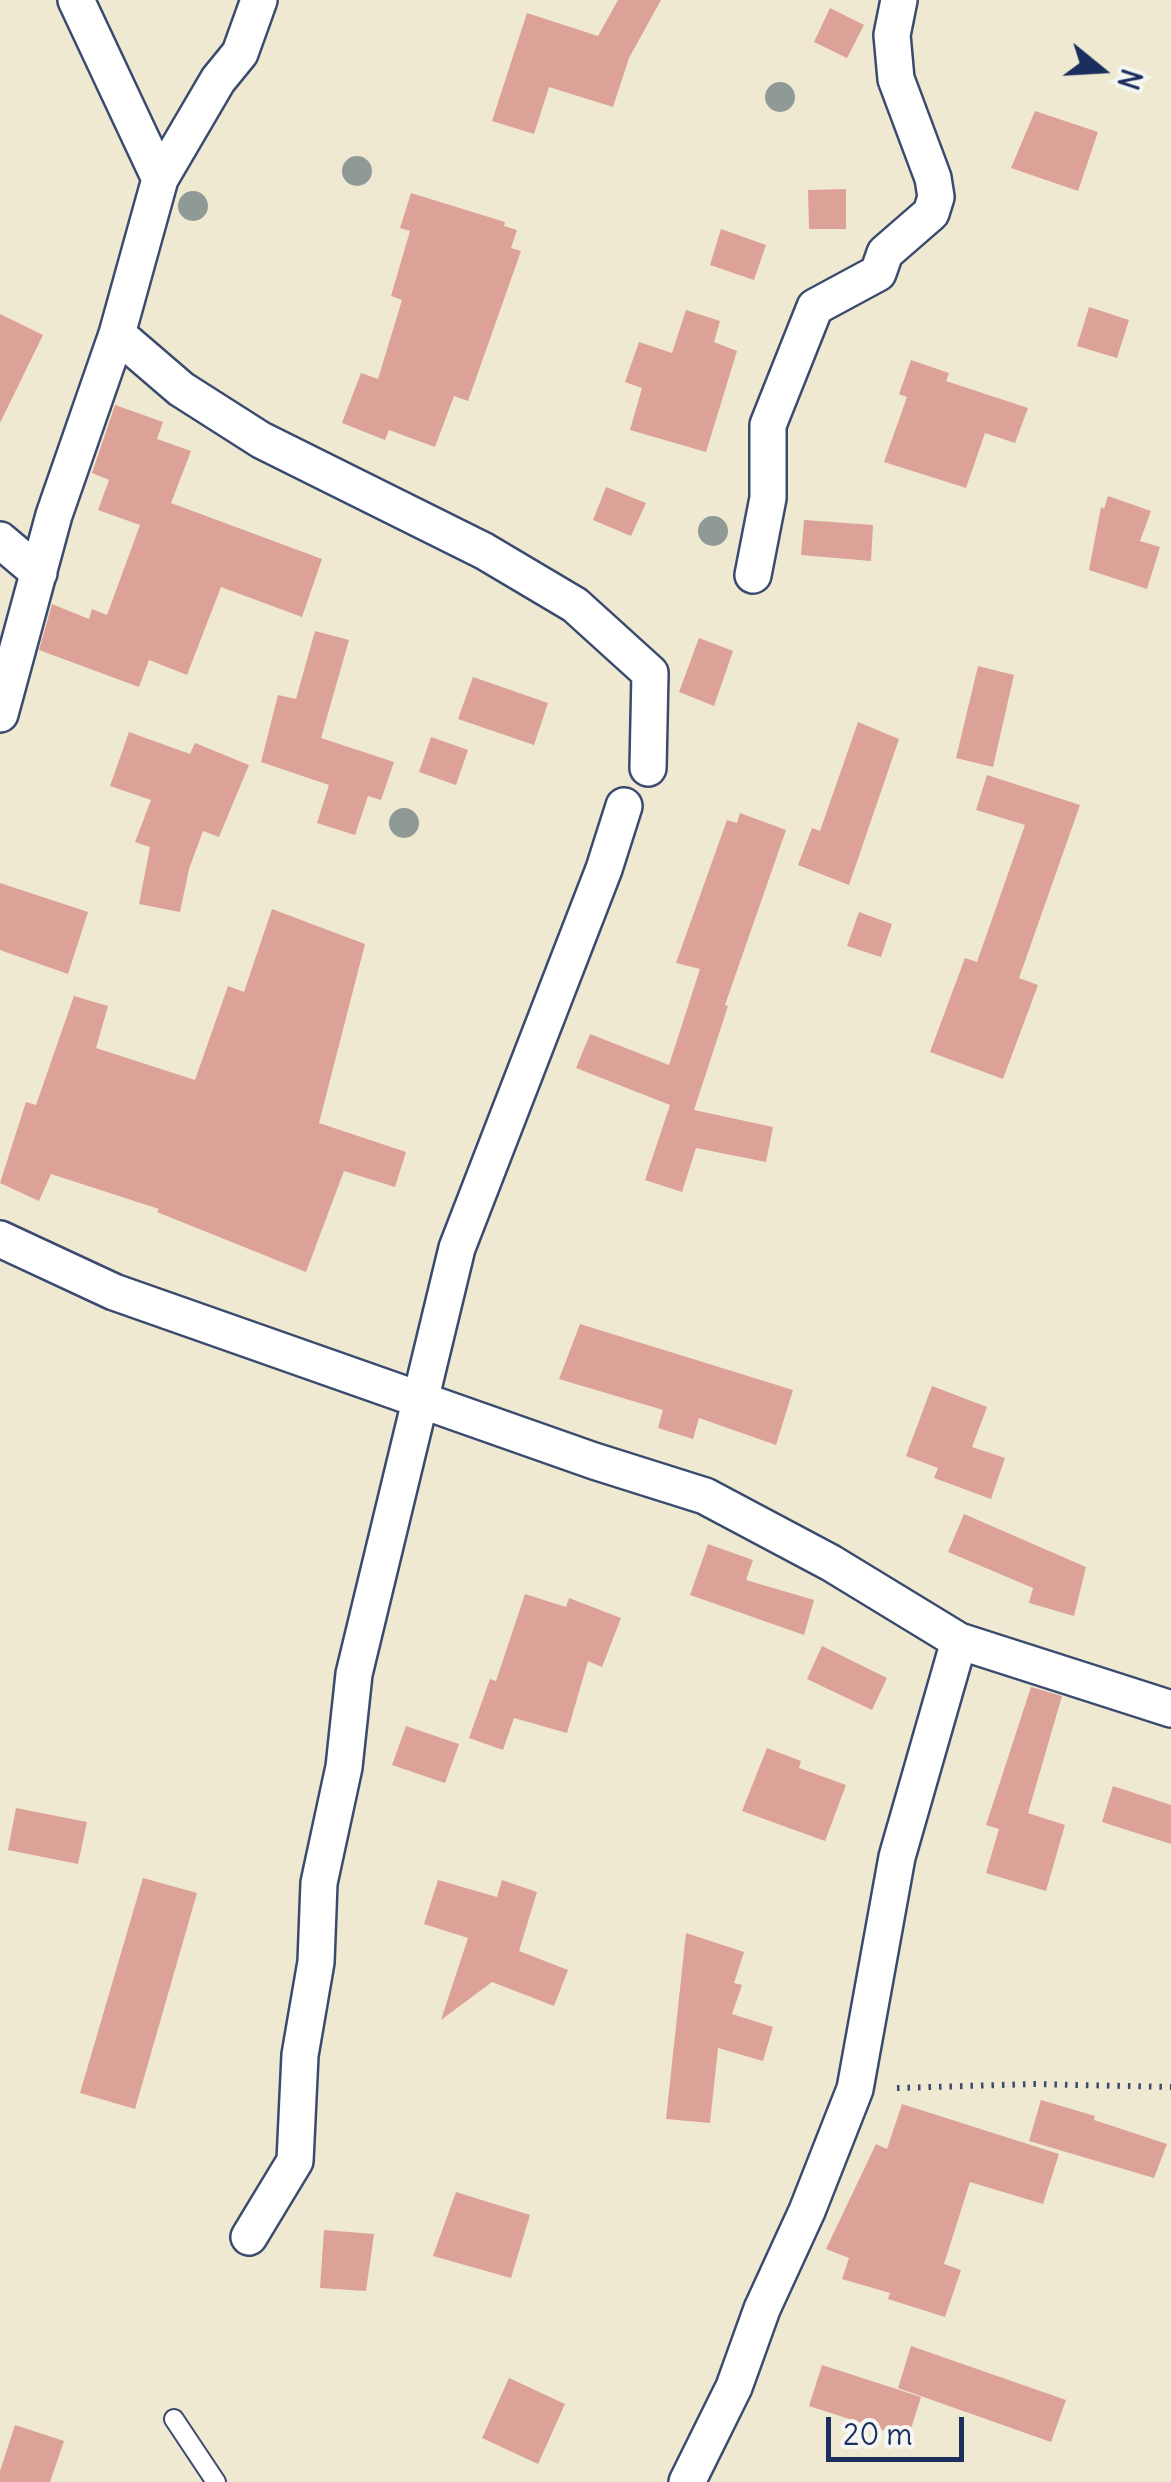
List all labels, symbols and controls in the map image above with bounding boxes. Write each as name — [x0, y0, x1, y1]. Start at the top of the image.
north arrow — [1051, 20, 1151, 120]
text: N — [1109, 64, 1150, 94]
scale bar — [831, 2397, 968, 2459]
text: 20 m — [843, 2415, 913, 2453]

